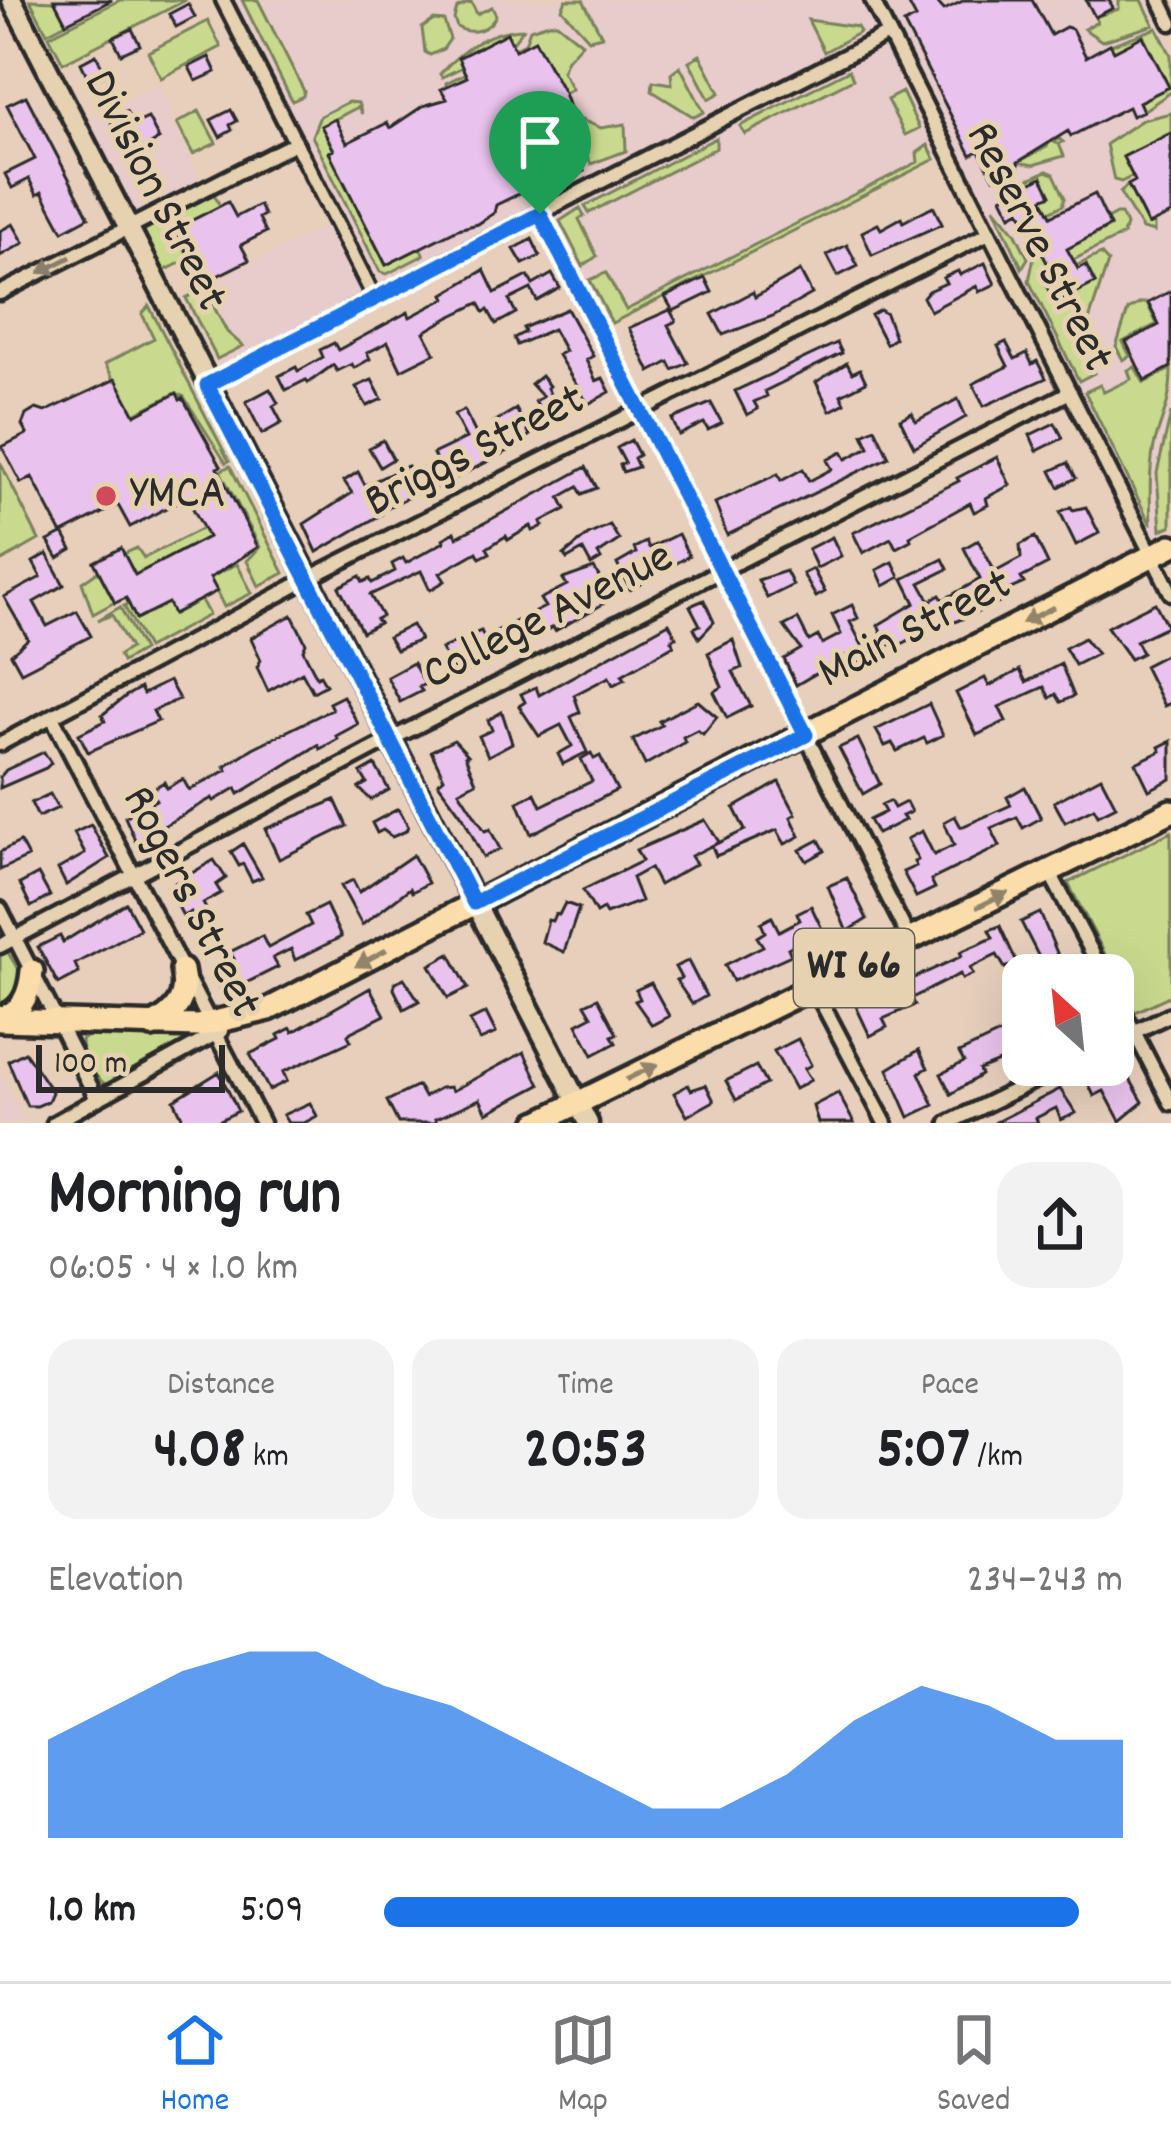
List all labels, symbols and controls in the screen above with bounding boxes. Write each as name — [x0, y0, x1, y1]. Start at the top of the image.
street label: Division Street — [63, 59, 243, 325]
pin — [489, 91, 591, 214]
icon: arrive — [507, 109, 573, 175]
street label: Reserve Street — [944, 111, 1130, 385]
one-way arrow — [38, 254, 72, 274]
street label: Briggs Street — [354, 368, 598, 538]
place label: YMCA — [130, 462, 226, 531]
marker: YMCA — [93, 483, 119, 509]
street label: College Avenue — [411, 525, 687, 711]
street label: Main Street — [807, 553, 1025, 709]
one-way arrow — [1021, 604, 1056, 625]
street label: Rogers Street — [101, 775, 277, 1031]
one-way arrow — [975, 890, 1009, 910]
road number: WI 66 — [794, 929, 914, 1007]
one-way arrow — [353, 947, 388, 968]
north arrow — [1002, 954, 1134, 1086]
map controls — [1002, 954, 1134, 1086]
scale bar — [36, 1039, 225, 1092]
text: 100 m — [54, 1042, 127, 1089]
one-way arrow — [625, 1062, 660, 1082]
text: Morning run — [48, 1151, 341, 1245]
button: share — [997, 1162, 1123, 1288]
text: 06:05 · 4 × 1.0 km — [48, 1243, 298, 1298]
text: Distance — [167, 1363, 275, 1410]
text: Time — [557, 1363, 614, 1410]
text: Pace — [921, 1363, 979, 1410]
text: 4.08 — [153, 1410, 245, 1496]
text: 20:53 — [524, 1410, 647, 1496]
text: 5:07 — [877, 1410, 970, 1496]
text: km — [245, 1435, 289, 1482]
text: /km — [970, 1435, 1023, 1482]
text: Elevation — [48, 1555, 184, 1610]
text: 234–243 m — [967, 1555, 1123, 1610]
text: 1.0 km — [48, 1885, 136, 1940]
text: 5:09 — [240, 1885, 304, 1940]
tab: Home — [160, 2007, 229, 2126]
tab: Map — [550, 2007, 616, 2126]
tab: Saved — [937, 2007, 1011, 2126]

